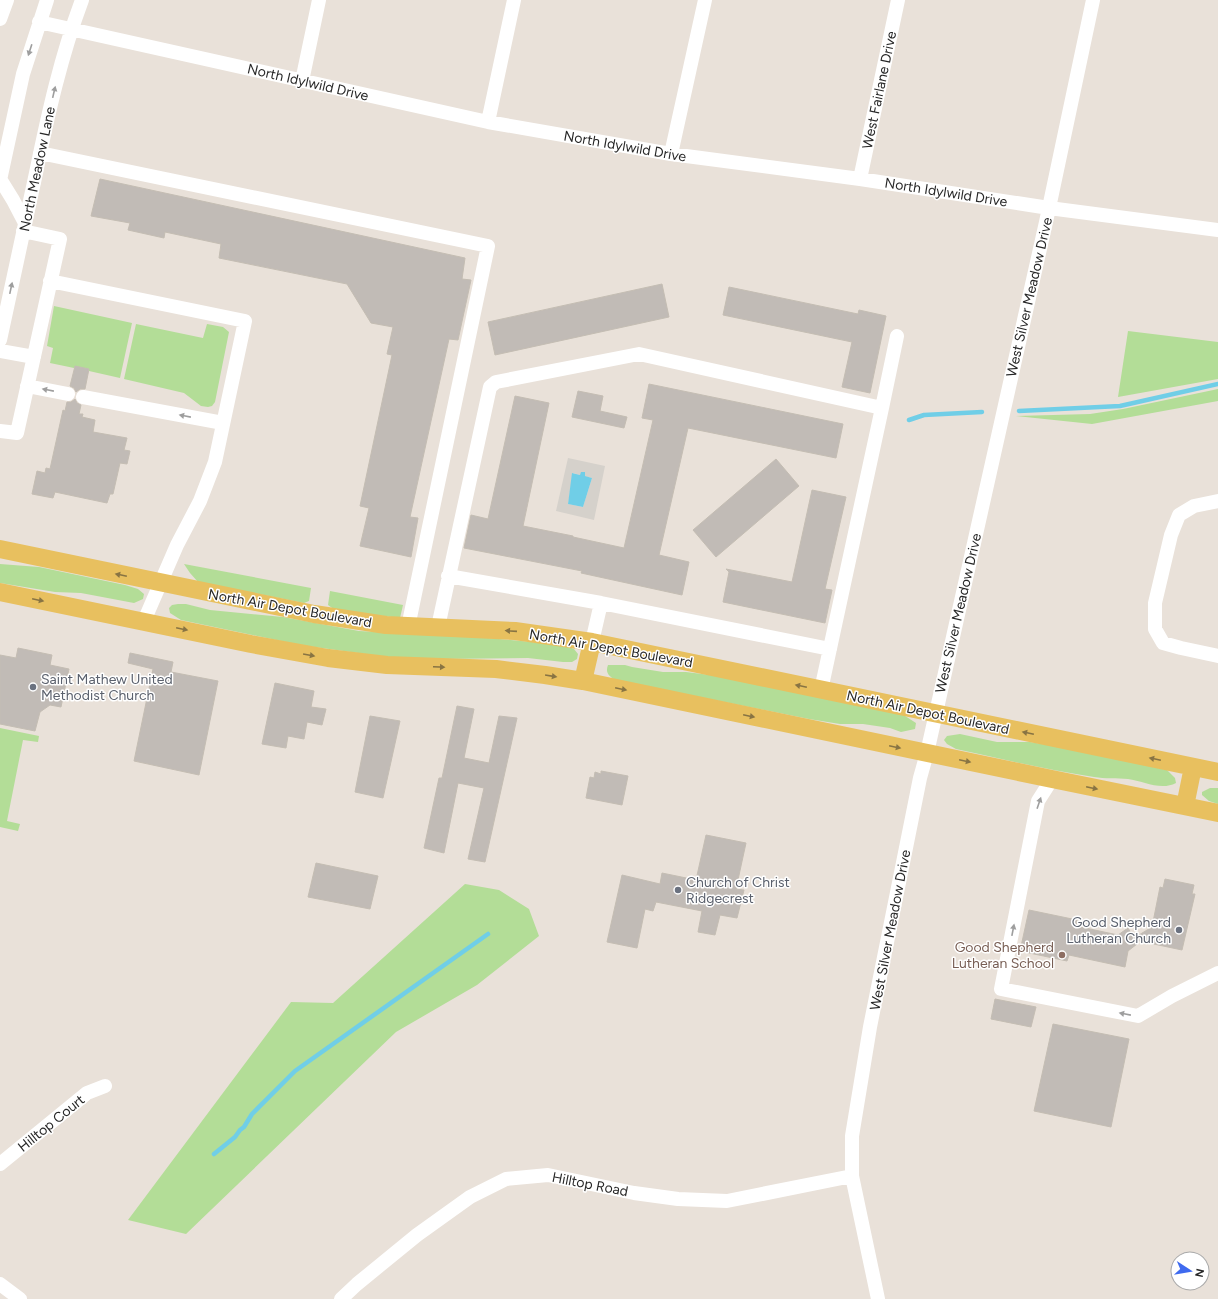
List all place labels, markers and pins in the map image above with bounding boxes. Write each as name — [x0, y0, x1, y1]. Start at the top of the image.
place label: Saint Mathew United Methodist Church — [41, 671, 173, 704]
marker: Saint Mathew United Methodist Church — [28, 682, 38, 692]
place label: Church of Christ Ridgecrest — [686, 874, 790, 907]
marker: Church of Christ Ridgecrest — [673, 885, 683, 895]
place label: Good Shepherd Lutheran Church — [1066, 914, 1171, 947]
marker: Good Shepherd Lutheran Church — [1174, 925, 1184, 935]
place label: Good Shepherd Lutheran School — [952, 939, 1054, 972]
marker: Good Shepherd Lutheran School — [1057, 950, 1067, 960]

